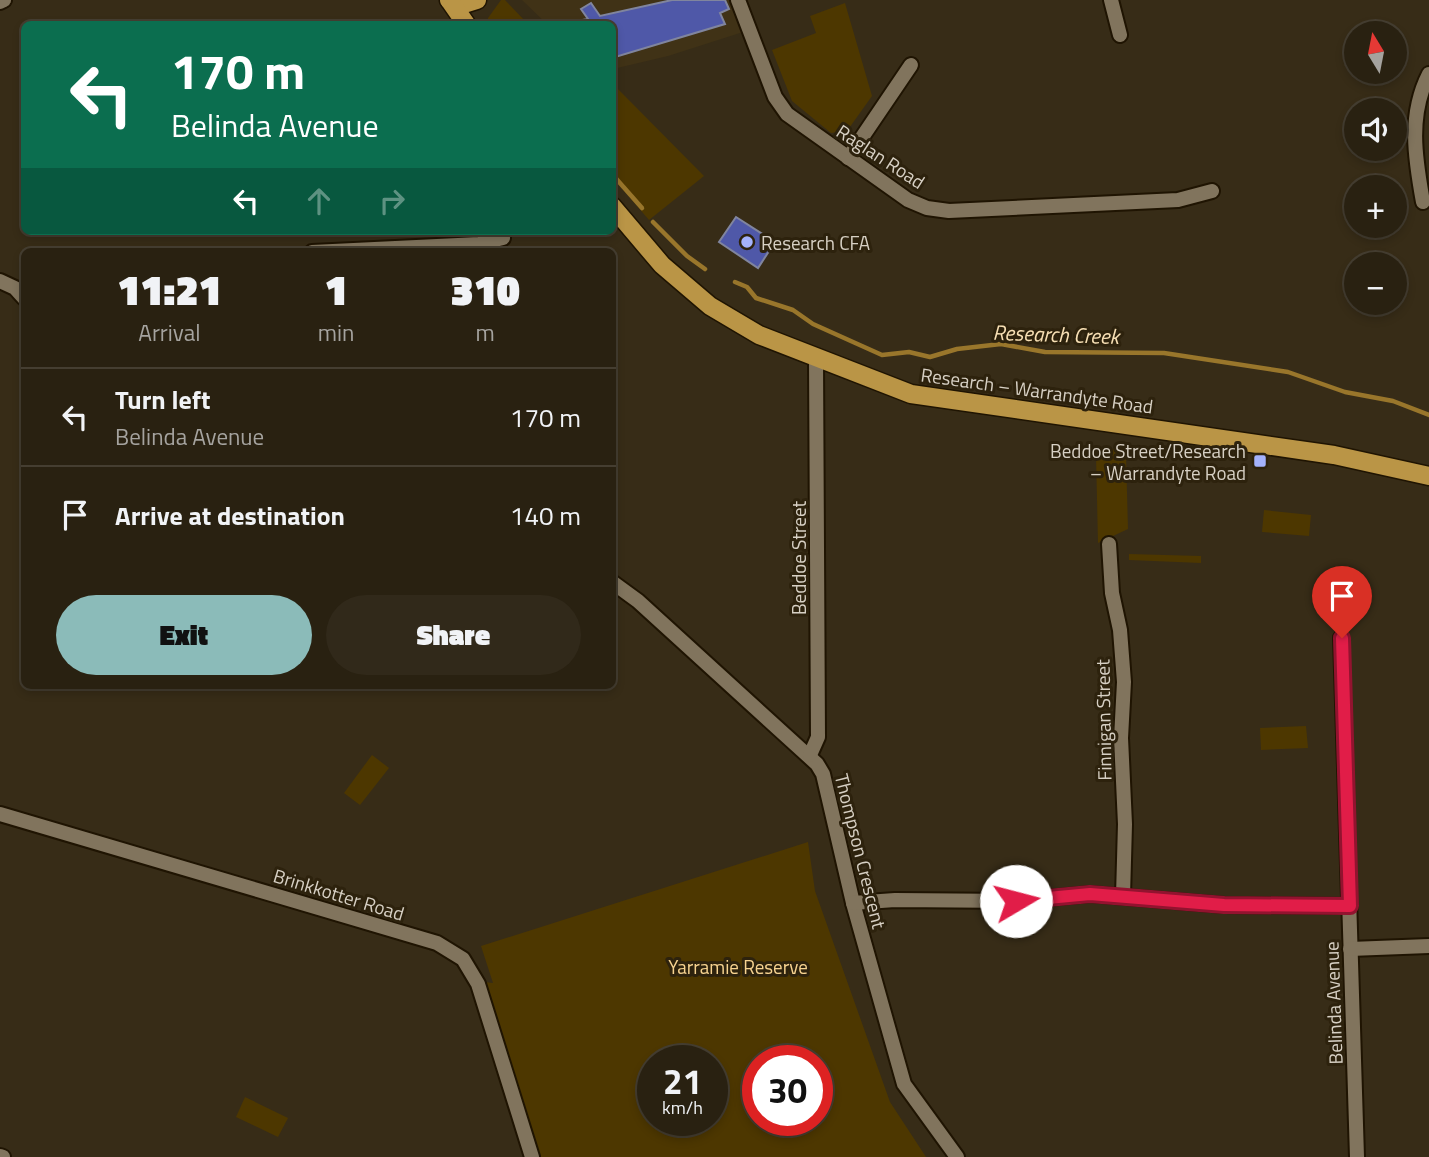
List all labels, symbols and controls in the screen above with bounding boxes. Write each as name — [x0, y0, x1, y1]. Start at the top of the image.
north arrow — [1344, 21, 1407, 84]
map controls — [1344, 21, 1407, 315]
text: 170 m — [171, 33, 305, 108]
icon: left — [56, 49, 147, 140]
button: sound — [1344, 98, 1407, 161]
text: Belinda Avenue — [171, 101, 379, 149]
street label: Raglan Road — [831, 116, 931, 196]
button: + — [1344, 175, 1407, 238]
icon: left — [227, 182, 265, 220]
icon: ahead — [300, 182, 338, 220]
icon: right — [373, 182, 411, 220]
place label: Research CFA — [761, 228, 870, 257]
marker: Research CFA — [739, 234, 755, 250]
button: − — [1344, 252, 1407, 315]
text: 11:21 — [117, 257, 222, 321]
text: 1 — [325, 257, 348, 321]
text: 310 — [451, 257, 520, 321]
text: Arrival — [138, 315, 201, 350]
text: min — [318, 315, 354, 350]
text: m — [476, 315, 495, 350]
water label: Research Creek — [992, 316, 1122, 352]
street label: Research – Warrandyte Road — [919, 359, 1155, 421]
text: Turn left — [115, 380, 210, 419]
icon: left — [56, 398, 94, 436]
text: 170 m — [510, 398, 581, 437]
text: Belinda Avenue — [115, 419, 264, 454]
place label: Beddoe Street/Research – Warrandyte Road — [1050, 436, 1246, 487]
marker: Beddoe Street/Research – Warrandyte Road — [1252, 453, 1268, 469]
icon: arrive — [56, 496, 94, 534]
text: Arrive at destination — [115, 496, 345, 535]
text: 140 m — [510, 496, 581, 535]
street label: Beddoe Street — [784, 501, 813, 615]
pin — [1312, 566, 1372, 638]
icon: arrive — [1323, 577, 1361, 615]
button: Exit — [56, 595, 312, 675]
button: Share — [326, 595, 581, 675]
street label: Finnigan Street — [1087, 659, 1119, 781]
street label: Thompson Crescent — [828, 770, 894, 932]
street label: Brinkkotter Road — [270, 860, 408, 928]
position arrow — [979, 864, 1053, 938]
street label: Belinda Avenue — [1316, 941, 1350, 1065]
park label: Yarramie Reserve — [668, 952, 808, 981]
speed limit sign: 30 — [742, 1045, 833, 1136]
text: 21 — [663, 1054, 702, 1108]
text: km/h — [662, 1094, 703, 1121]

